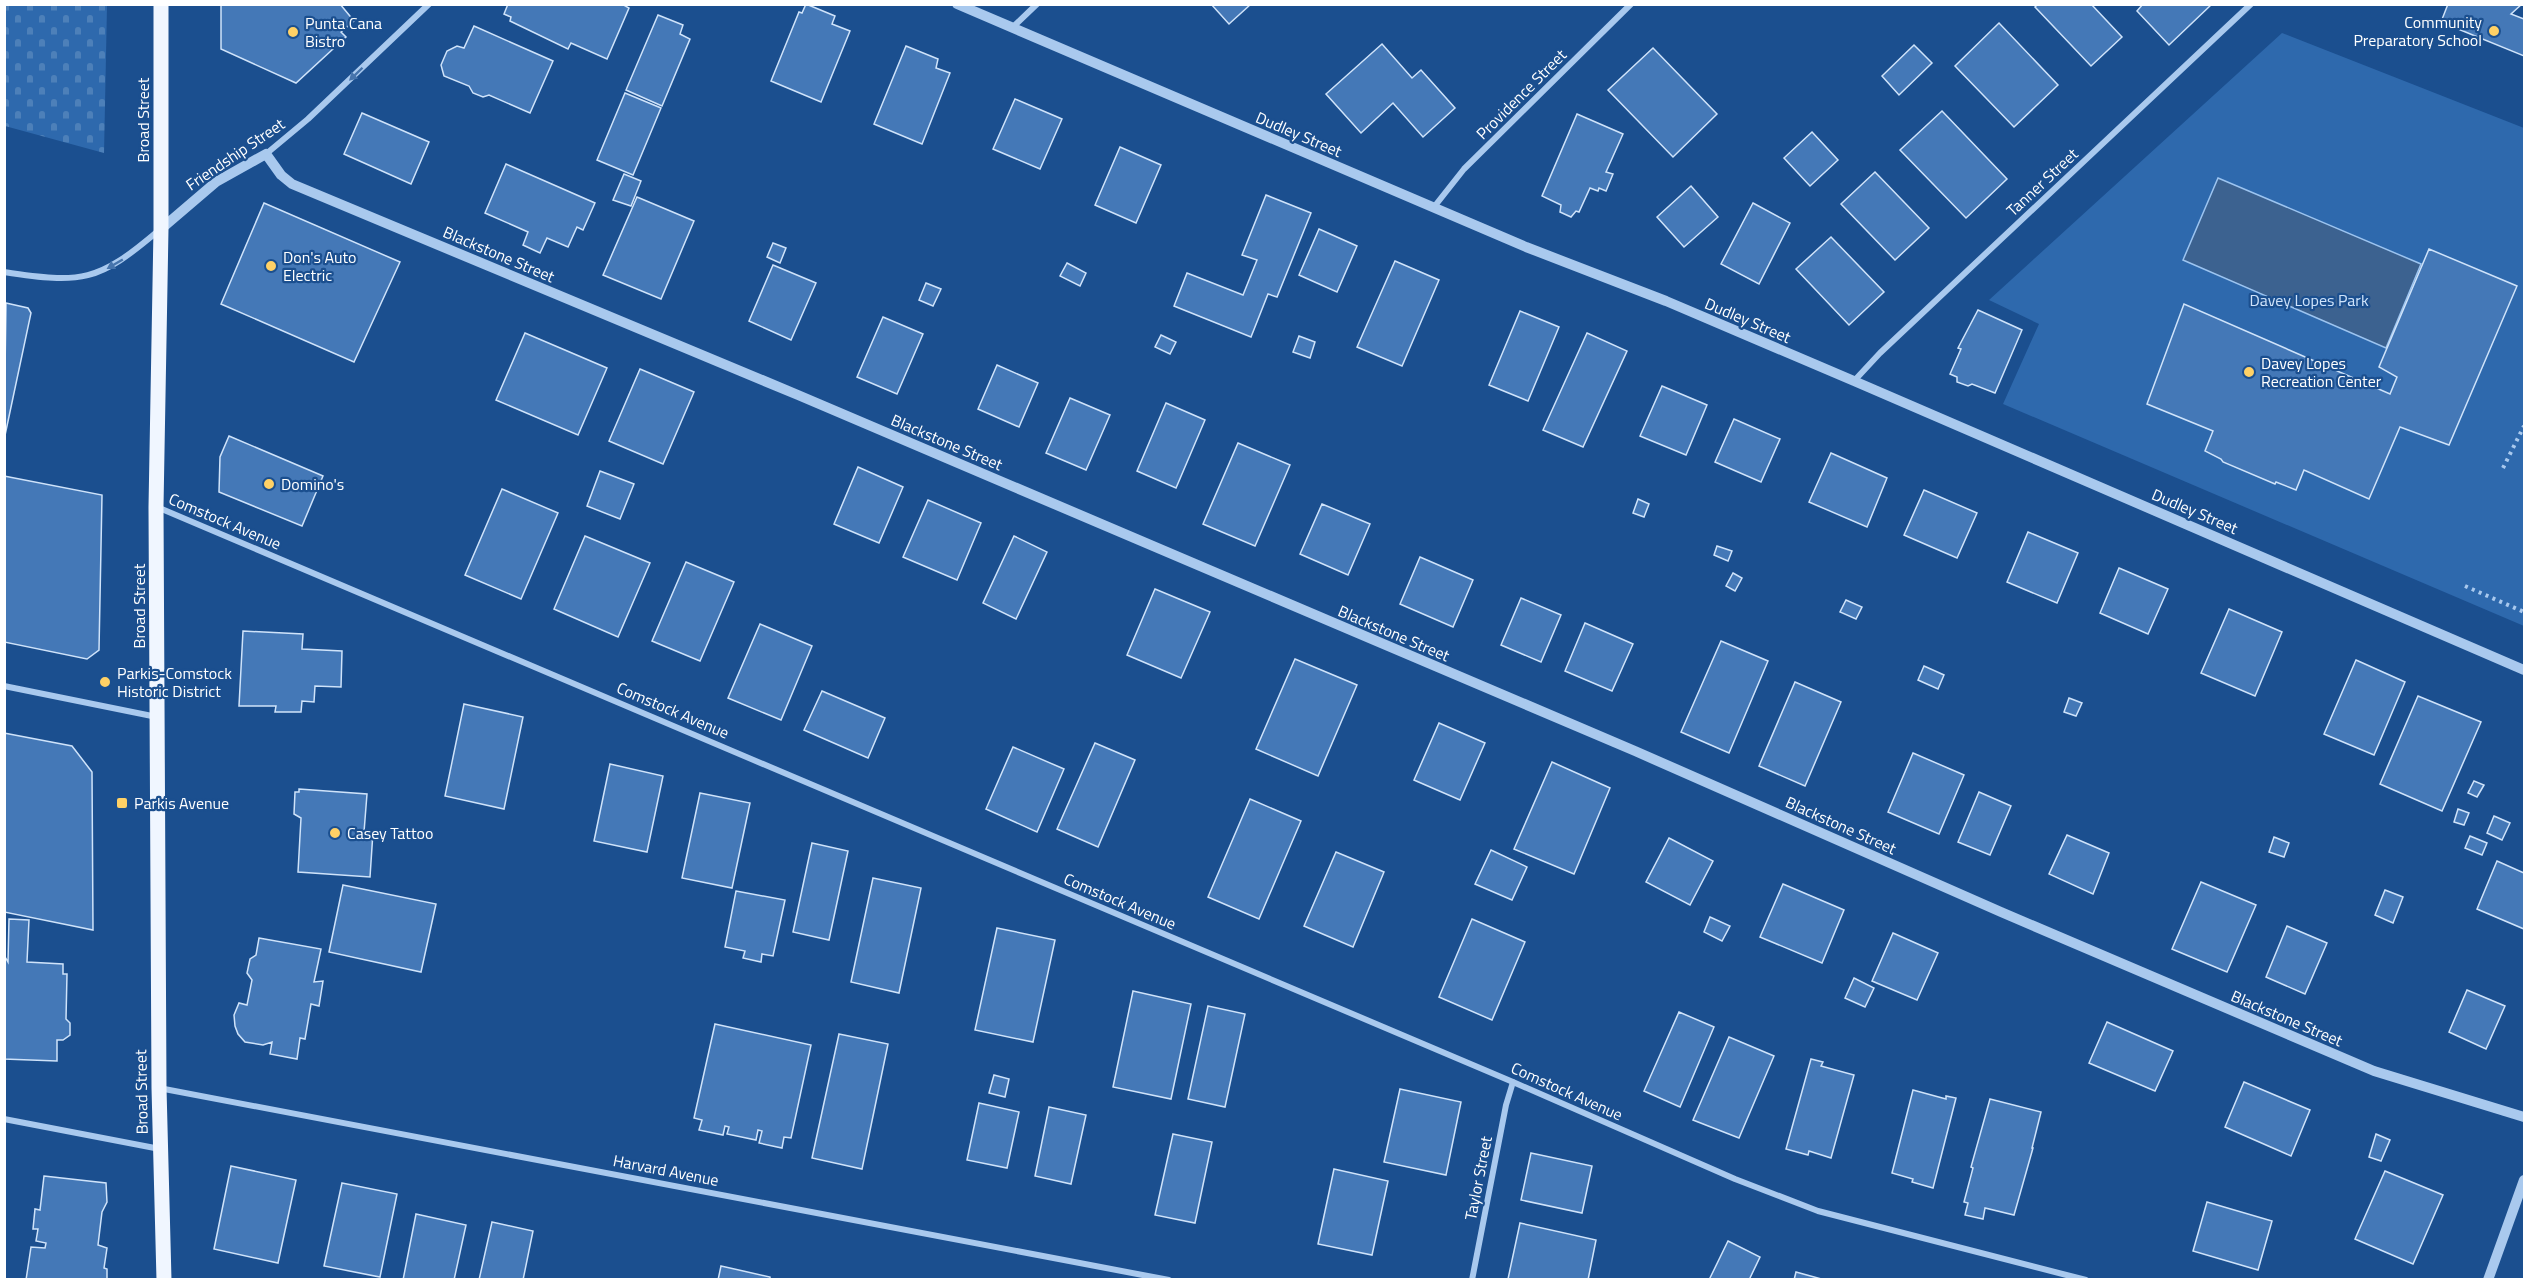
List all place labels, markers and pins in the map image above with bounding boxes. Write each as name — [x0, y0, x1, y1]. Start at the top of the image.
place label: Community Preparatory School — [2353, 10, 2482, 52]
place label: Punta Cana Bistro — [305, 11, 382, 53]
marker: Community Preparatory School — [2487, 24, 2501, 38]
marker: Punta Cana Bistro — [286, 25, 300, 39]
place label: Don's Auto Electric — [283, 245, 356, 287]
marker: Don's Auto Electric — [264, 259, 278, 273]
place label: Davey Lopes Recreation Center — [2261, 351, 2382, 393]
marker: Davey Lopes Recreation Center — [2242, 365, 2256, 379]
place label: Domino's — [281, 472, 344, 496]
marker: Domino's — [262, 477, 276, 491]
place label: Parkis-Comstock Historic District — [117, 661, 232, 703]
marker: Parkis-Comstock Historic District — [98, 675, 112, 689]
place label: Parkis Avenue — [134, 791, 229, 815]
marker: Parkis Avenue — [115, 796, 129, 810]
place label: Casey Tattoo — [347, 821, 433, 845]
marker: Casey Tattoo — [328, 826, 342, 840]

